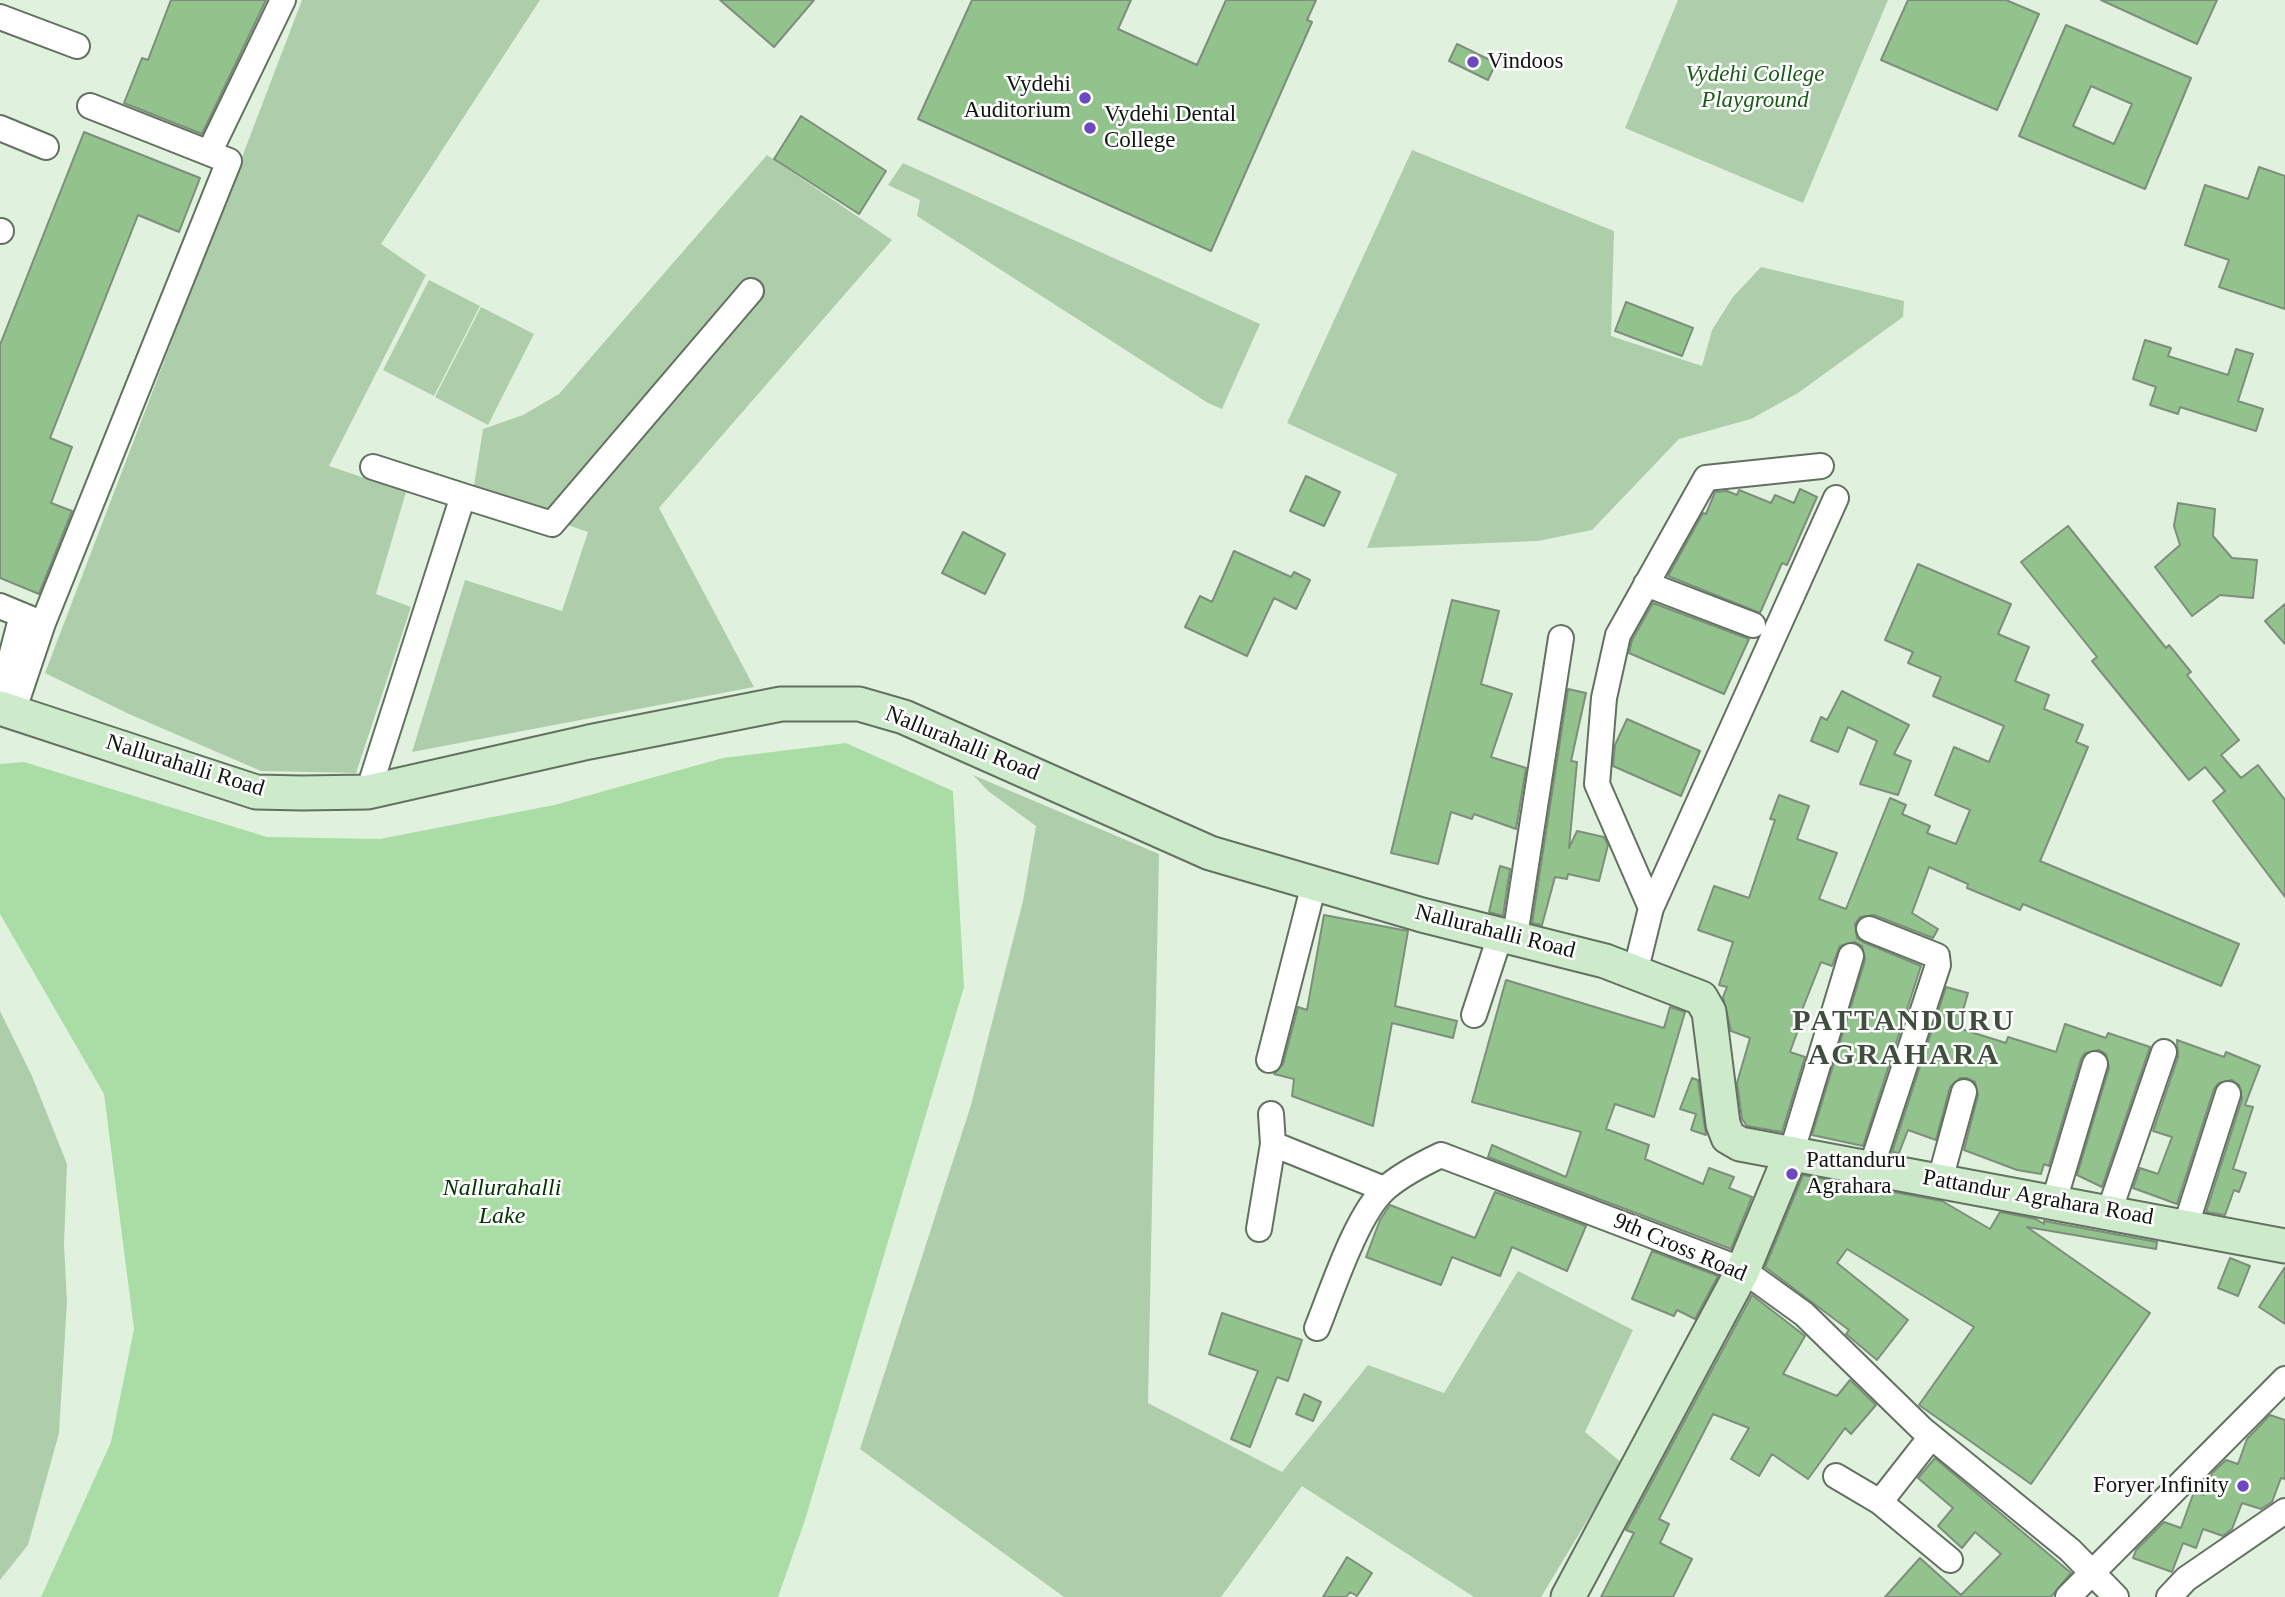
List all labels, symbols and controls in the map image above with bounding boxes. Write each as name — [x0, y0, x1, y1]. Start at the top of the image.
place label: Vindoos — [1487, 48, 1564, 76]
marker: Vindoos — [1465, 54, 1481, 70]
park label: Vydehi College Playground — [1685, 61, 1825, 115]
place label: Vydehi Auditorium — [964, 71, 1071, 125]
marker: Vydehi Auditorium — [1077, 90, 1093, 106]
place label: Vydehi Dental College — [1104, 101, 1236, 155]
marker: Vydehi Dental College — [1082, 120, 1098, 136]
street label: Nallurahalli Road — [881, 700, 1043, 788]
street label: Nallurahalli Road — [102, 729, 268, 803]
street label: Nallurahalli Road — [1412, 899, 1578, 965]
district label: PATTANDURU AGRAHARA — [1794, 1004, 2014, 1074]
place label: Pattanduru Agrahara — [1806, 1147, 1906, 1201]
street label: Pattandur Agrahara Road — [1921, 1164, 2155, 1232]
marker: Pattanduru Agrahara — [1784, 1166, 1800, 1182]
water label: Nallurahalli Lake — [443, 1175, 561, 1231]
street label: 9th Cross Road — [1609, 1208, 1751, 1288]
place label: Foryer Infinity — [2093, 1472, 2229, 1500]
marker: Foryer Infinity — [2235, 1478, 2251, 1494]

